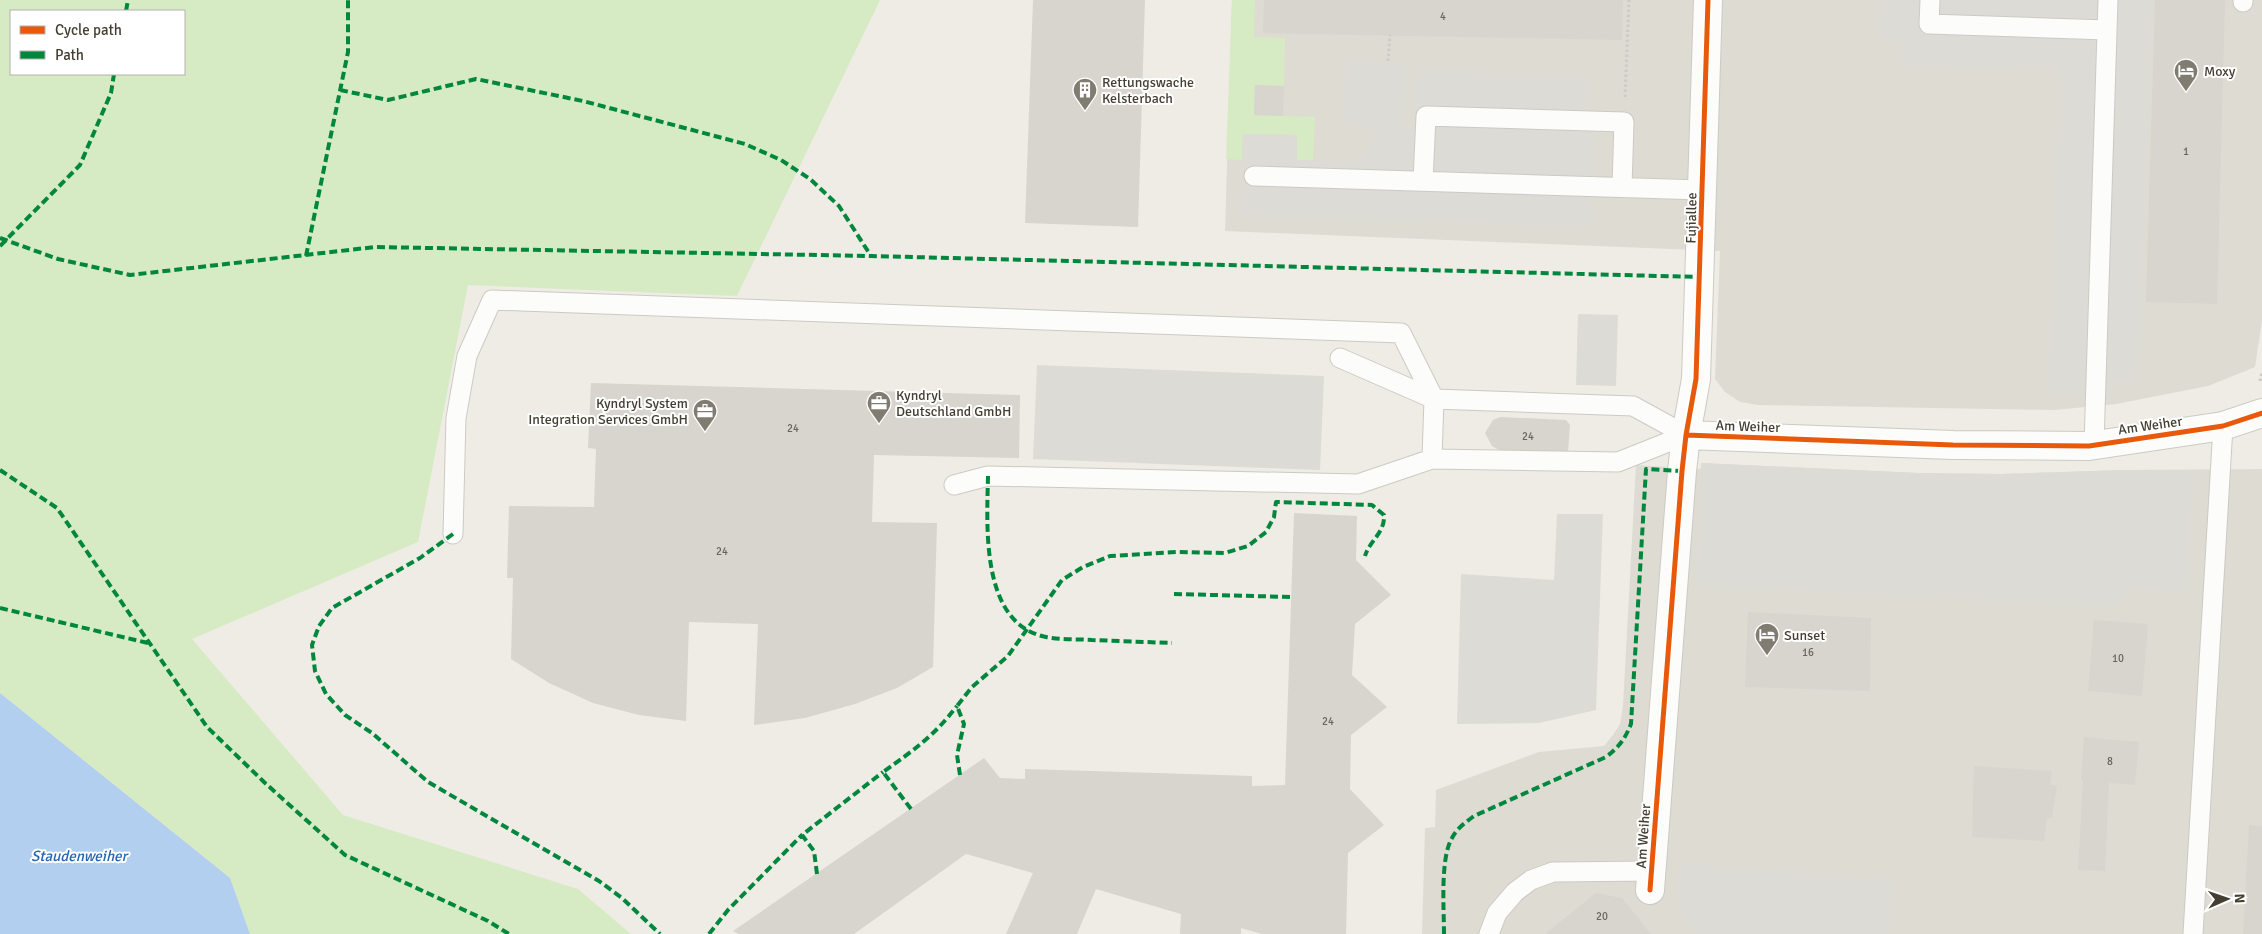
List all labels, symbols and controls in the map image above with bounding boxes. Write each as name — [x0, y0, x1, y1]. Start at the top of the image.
legend — [10, 10, 185, 75]
house number: 4 — [1440, 10, 1446, 23]
text: Cycle path — [55, 21, 122, 39]
text: Path — [55, 46, 84, 64]
hotel icon: Moxy — [2173, 58, 2199, 92]
place label: Moxy — [2204, 63, 2236, 80]
place label: Rettungswache Kelsterbach — [1102, 74, 1194, 107]
building icon: Rettungswache Kelsterbach — [1072, 77, 1098, 111]
house number: 1 — [2183, 145, 2189, 158]
street label: Fujiallee — [1683, 192, 1700, 244]
place label: Kyndryl Deutschland GmbH — [896, 387, 1011, 420]
office icon: Kyndryl Deutschland GmbH — [866, 390, 892, 424]
place label: Kyndryl System Integration Services GmbH — [528, 395, 688, 428]
office icon: Kyndryl System Integration Services GmbH — [692, 398, 718, 432]
street label: Am Weiher — [2117, 412, 2184, 438]
street label: Am Weiher — [1715, 417, 1781, 436]
house number: 24 — [787, 422, 799, 435]
house number: 24 — [1522, 430, 1534, 443]
house number: 24 — [716, 545, 728, 558]
hotel icon: Sunset — [1754, 622, 1780, 656]
place label: Sunset — [1784, 627, 1825, 644]
house number: 16 — [1802, 646, 1814, 659]
house number: 10 — [2112, 652, 2124, 665]
house number: 24 — [1322, 715, 1334, 728]
house number: 8 — [2107, 755, 2113, 768]
street label: Am Weiher — [1633, 802, 1654, 869]
water label: Staudenweiher — [31, 847, 130, 865]
north arrow — [2202, 874, 2252, 924]
text: N — [2231, 893, 2248, 904]
house number: 20 — [1596, 910, 1608, 923]

